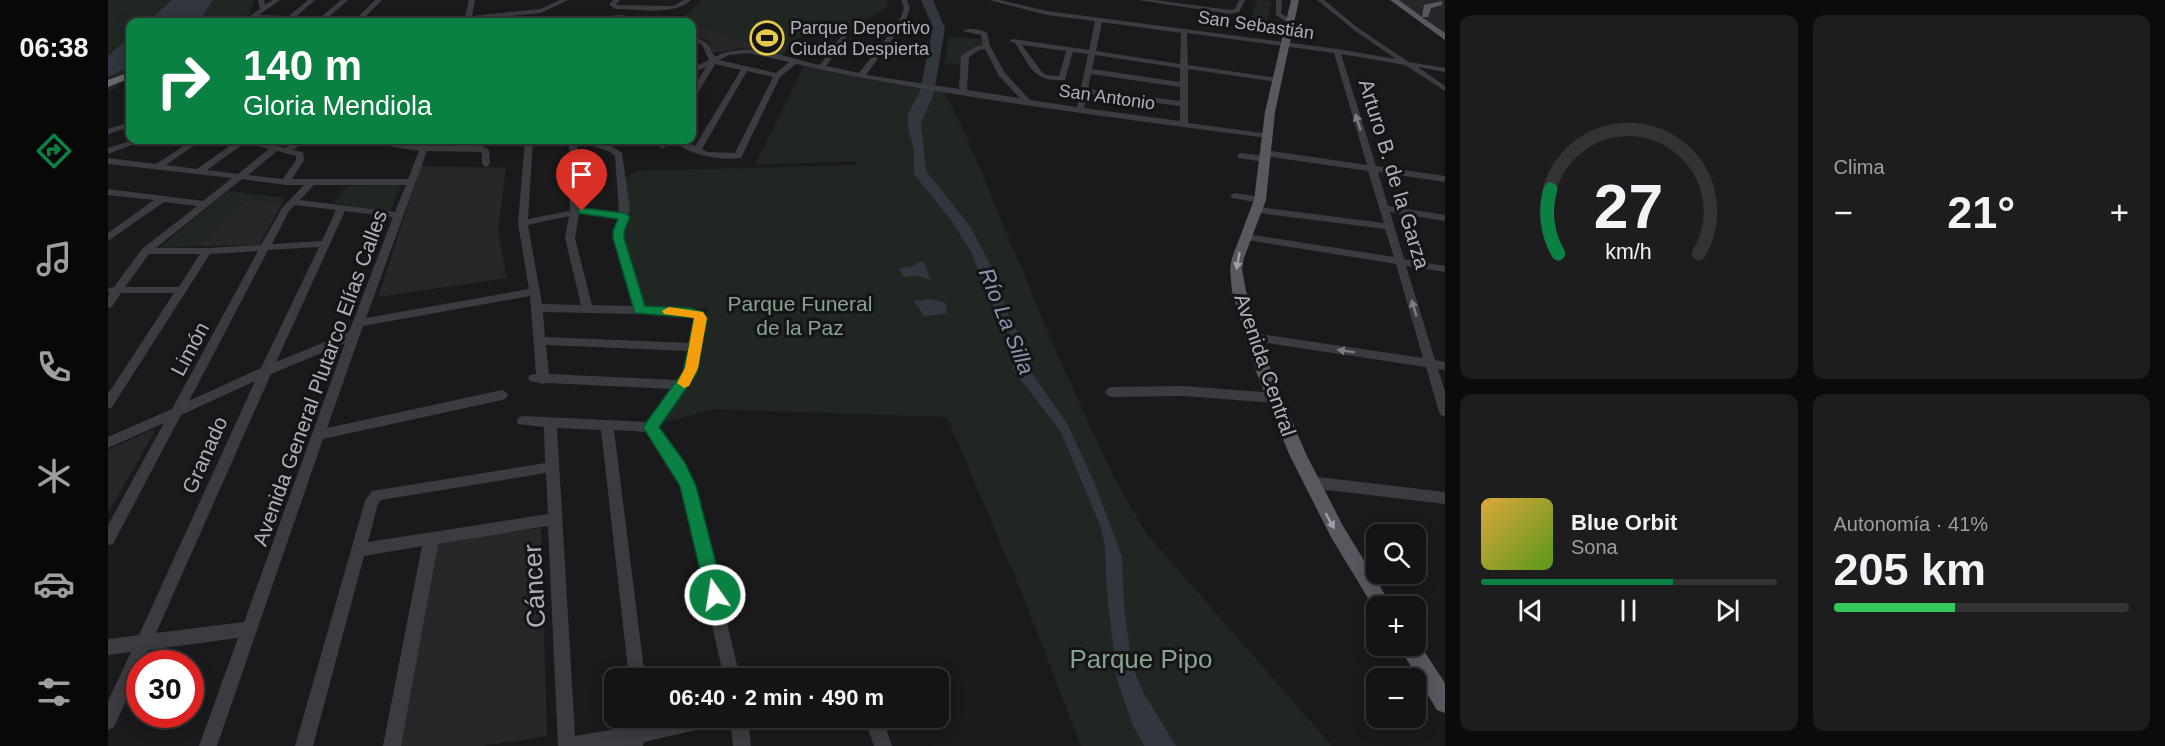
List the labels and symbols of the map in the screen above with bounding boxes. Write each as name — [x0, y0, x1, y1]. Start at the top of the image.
street label: San Sebastián — [1197, 7, 1315, 43]
place label: Parque Deportivo Ciudad Despierta — [790, 18, 930, 59]
sports icon: Parque Deportivo Ciudad Despierta — [749, 20, 785, 56]
street label: Arturo B. de la Garza — [1355, 76, 1434, 272]
street label: San Antonio — [1058, 80, 1156, 114]
one-way arrow — [1353, 113, 1362, 131]
pin — [556, 149, 607, 211]
street label: Avenida General Plutarco Elías Calles — [248, 207, 391, 549]
one-way arrow — [1234, 251, 1243, 270]
water label: Río La Silla — [974, 264, 1039, 378]
street label: Avenida Central — [1230, 291, 1301, 439]
park label: Parque Funeral de la Paz — [728, 292, 872, 339]
one-way arrow — [1409, 299, 1418, 317]
street label: Limón — [166, 318, 213, 379]
one-way arrow — [1336, 347, 1355, 356]
street label: Granado — [177, 413, 232, 497]
one-way arrow — [1325, 513, 1335, 530]
street label: Cáncer — [517, 543, 551, 629]
position arrow — [683, 563, 747, 627]
park label: Parque Pipo — [1069, 644, 1213, 674]
speed limit sign: 30 — [126, 650, 204, 728]

